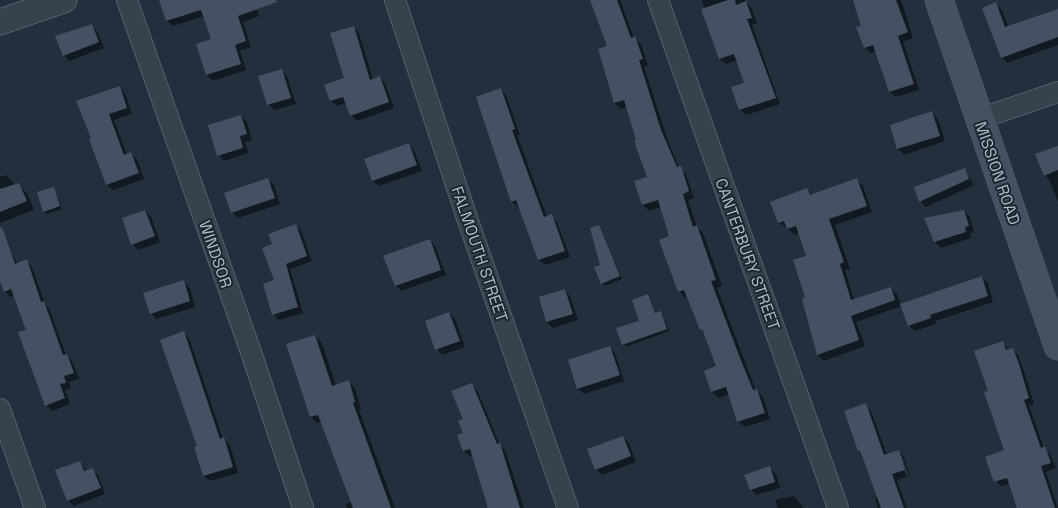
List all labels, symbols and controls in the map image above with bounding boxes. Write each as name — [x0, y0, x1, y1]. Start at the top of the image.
street label: MISSION ROAD — [970, 119, 1025, 228]
street label: CANTERBURY STREET — [710, 175, 785, 333]
street label: FALMOUTH STREET — [446, 184, 513, 325]
street label: WINDSOR — [194, 218, 237, 291]

